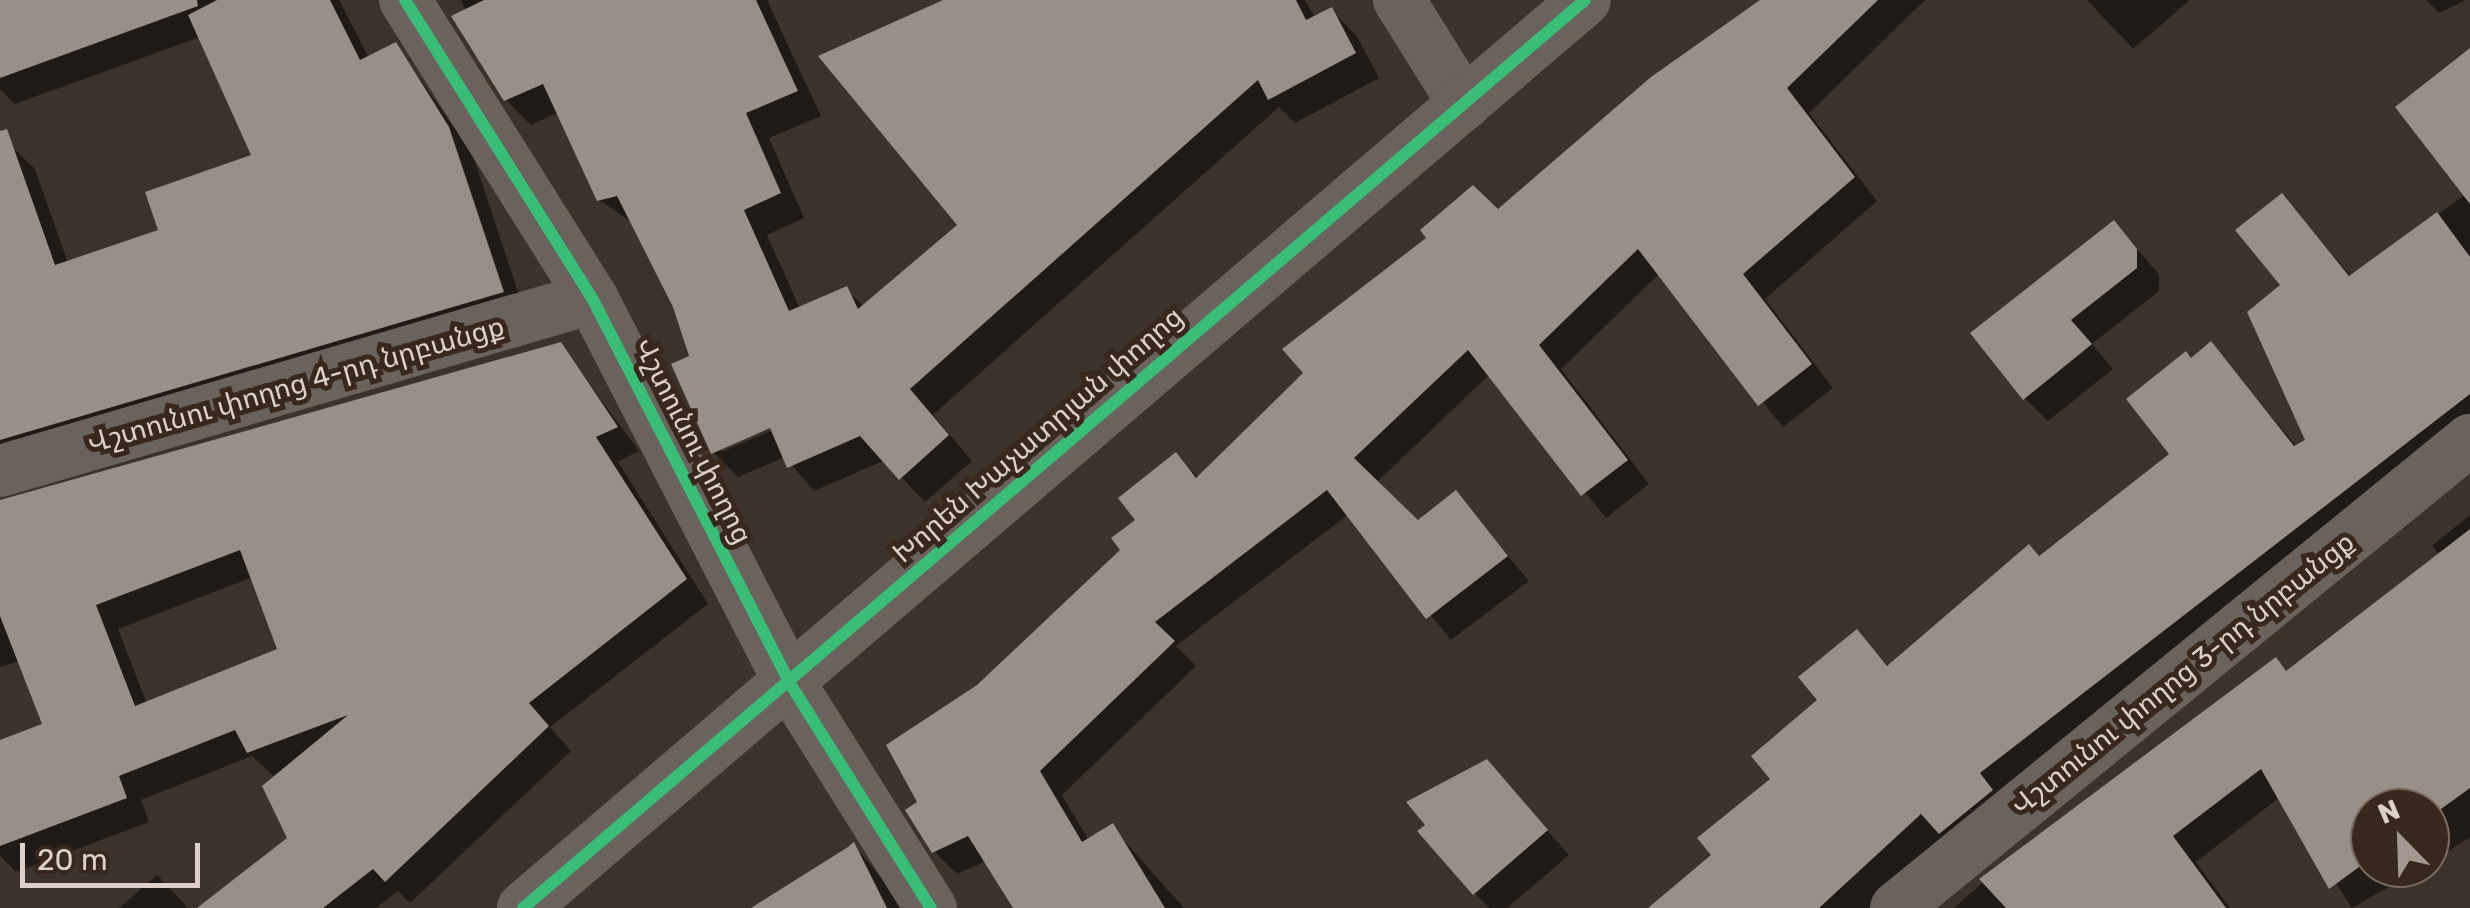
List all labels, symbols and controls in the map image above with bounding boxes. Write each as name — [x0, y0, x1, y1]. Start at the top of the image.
street label: Խորեն Խաչատրյան փողոց — [886, 300, 1190, 570]
street label: Վշտունու փողոց 4-րդ նրբանցք — [84, 309, 508, 461]
street label: Վշտունու փողոց — [627, 333, 759, 549]
street label: Վշտունու փողոց 3-րդ նրբանցք — [2005, 525, 2361, 823]
north arrow — [2350, 788, 2450, 888]
text: N — [2373, 793, 2405, 831]
scale bar — [25, 823, 205, 885]
text: 20 m — [37, 842, 108, 878]

